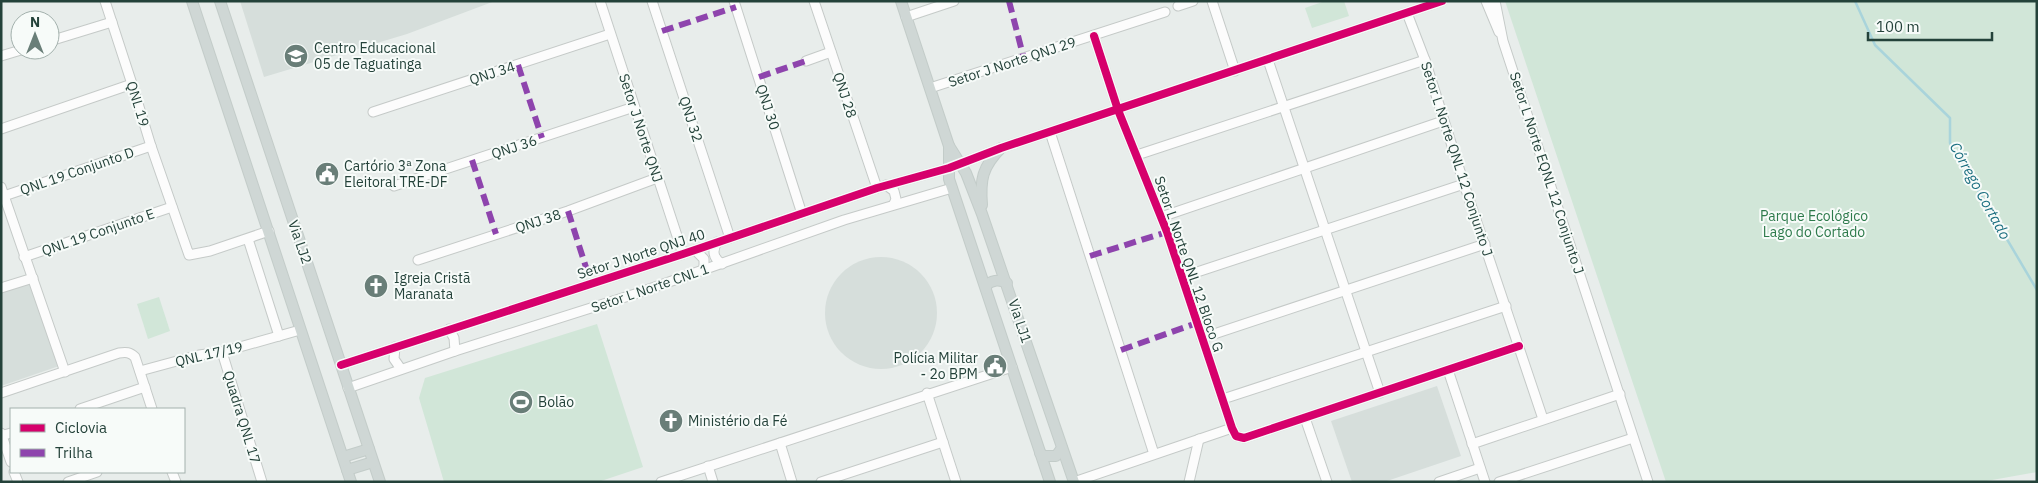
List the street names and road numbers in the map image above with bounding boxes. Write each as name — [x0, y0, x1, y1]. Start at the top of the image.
street label: Setor J Norte QNJ 29 — [946, 33, 1078, 91]
street label: QNJ 34 — [467, 57, 517, 89]
street label: Setor L Norte QNL 12 Conjunto J — [1417, 60, 1497, 258]
street label: QNJ 28 — [829, 70, 861, 120]
street label: Setor L Norte EQNL 12 Conjunto J — [1506, 70, 1588, 276]
street label: Setor J Norte QNJ — [615, 71, 667, 185]
street label: QNL 19 — [123, 79, 153, 129]
street label: QNJ 30 — [752, 82, 784, 132]
street label: QNJ 32 — [675, 94, 707, 144]
street label: QNJ 36 — [489, 131, 539, 163]
street label: QNL 19 Conjunto D — [18, 143, 136, 199]
street label: Setor L Norte QNL 12 Bloco G — [1150, 174, 1228, 354]
street label: QNL 19 Conjunto E — [39, 204, 157, 260]
street label: QNJ 38 — [513, 205, 563, 237]
street label: Via LJ2 — [284, 218, 316, 266]
street label: Setor J Norte QNJ 40 — [575, 225, 707, 283]
street label: Setor L Norte CNL 1 — [589, 259, 711, 317]
street label: Via LJ1 — [1004, 297, 1036, 345]
street label: QNL 17/19 — [173, 337, 245, 371]
street label: Quadra QNL 17 — [219, 368, 265, 466]

